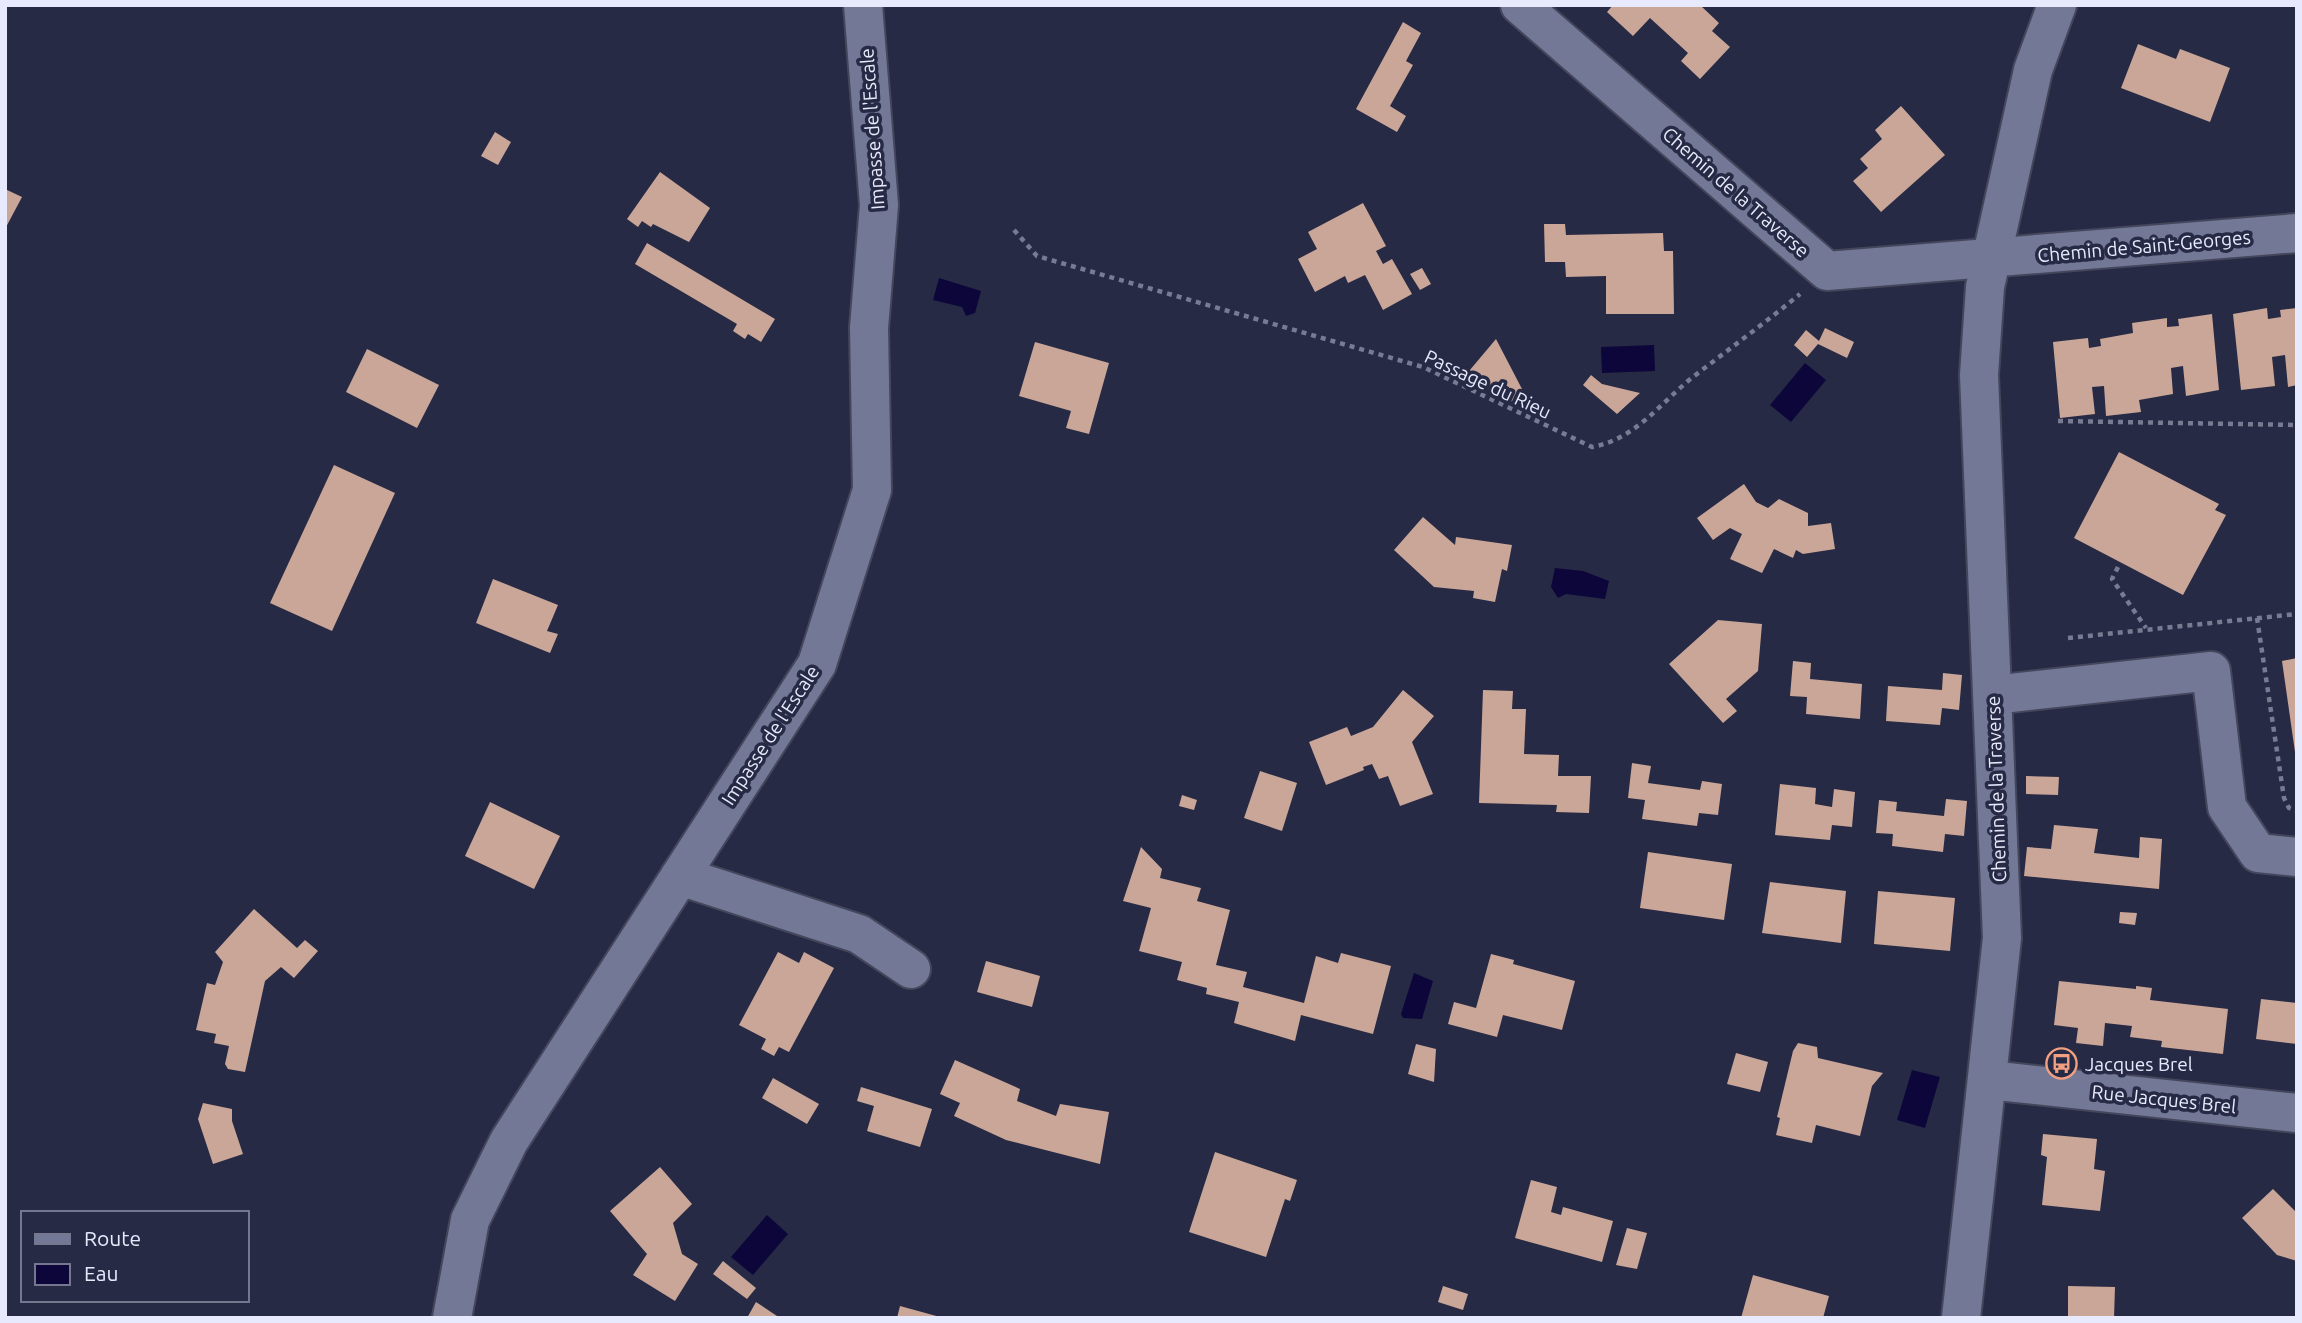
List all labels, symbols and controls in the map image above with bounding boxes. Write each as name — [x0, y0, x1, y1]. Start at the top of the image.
street label: Impasse de l'Escale — [855, 47, 889, 211]
street label: Chemin de la Traverse — [1658, 122, 1814, 262]
street label: Chemin de Saint-Georges — [2036, 226, 2252, 266]
street label: Passage du Rieu — [1421, 345, 1555, 423]
street label: Impasse de l'Escale — [717, 661, 823, 809]
street label: Chemin de la Traverse — [1982, 695, 2010, 883]
bus stop icon: Jacques Brel — [2045, 1047, 2079, 1081]
place label: Jacques Brel — [2085, 1053, 2193, 1075]
street label: Rue Jacques Brel — [2091, 1080, 2237, 1118]
legend — [21, 1211, 248, 1302]
text: Route — [84, 1226, 141, 1250]
text: Eau — [84, 1261, 119, 1285]

